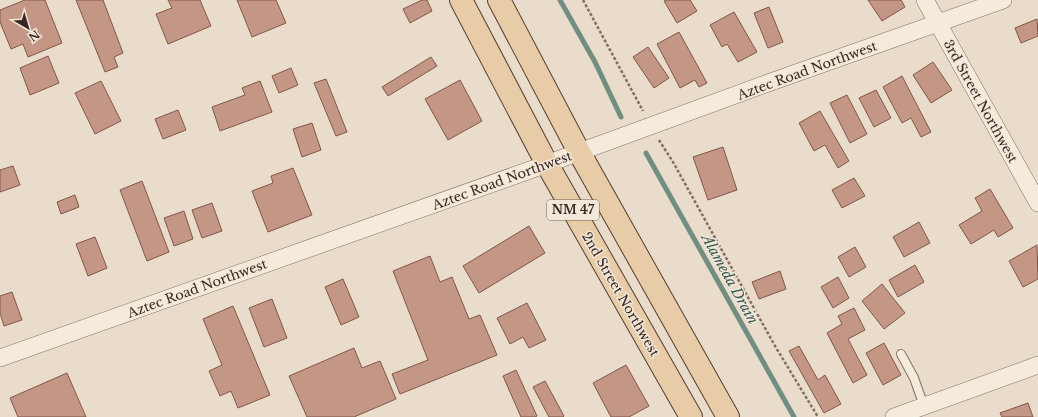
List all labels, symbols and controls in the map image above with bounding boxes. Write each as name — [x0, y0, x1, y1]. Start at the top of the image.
north arrow — [8, 8, 48, 48]
text: N — [25, 27, 43, 45]
street label: Aztec Road Northwest — [734, 37, 879, 104]
street label: 3rd Street Northwest — [940, 37, 1022, 166]
street label: Aztec Road Northwest — [429, 147, 574, 214]
road number: NM 47 — [547, 200, 599, 220]
street label: 2nd Street Northwest — [578, 229, 663, 360]
water label: Alameda Drain — [697, 229, 762, 327]
street label: Aztec Road Northwest — [124, 255, 269, 322]

